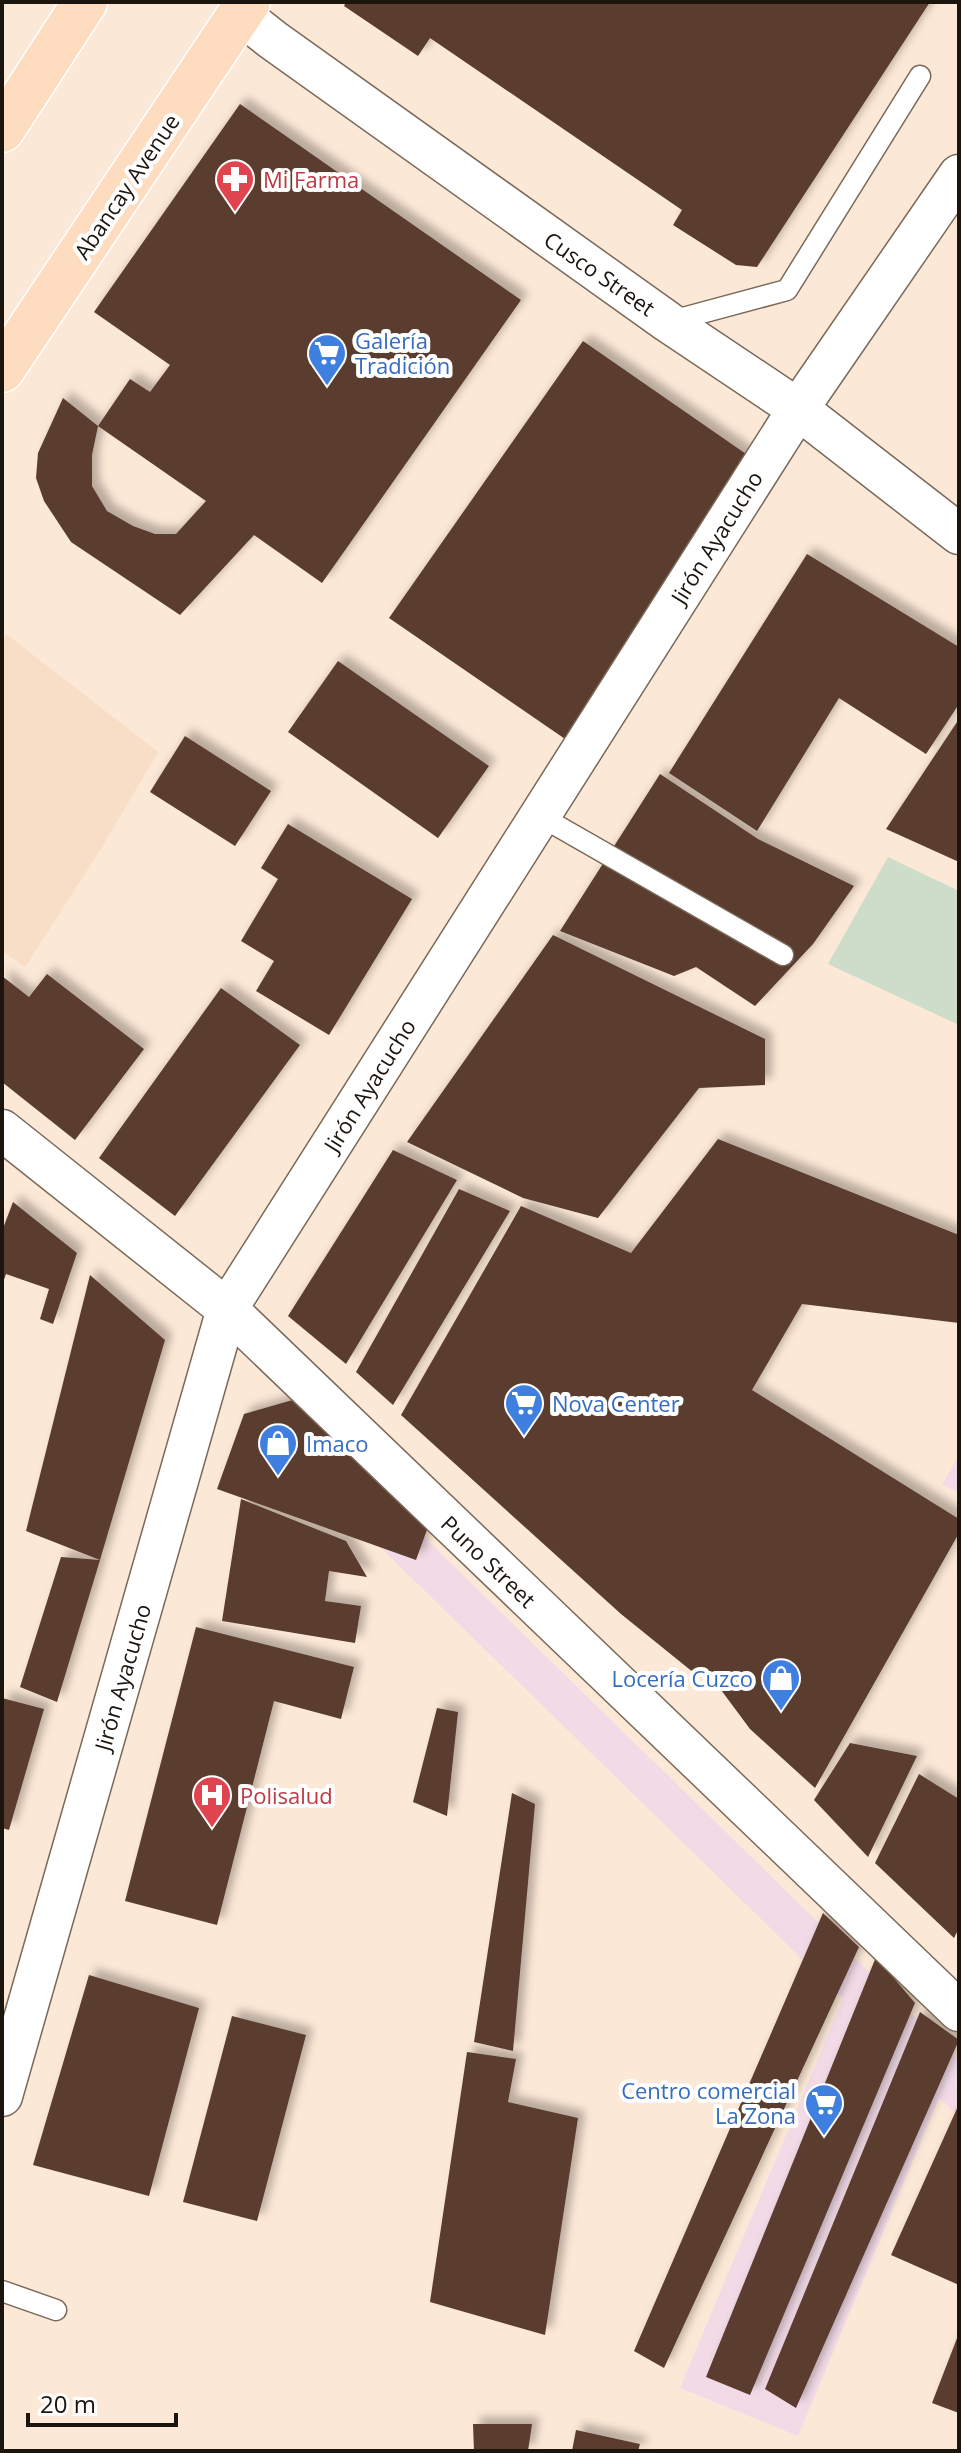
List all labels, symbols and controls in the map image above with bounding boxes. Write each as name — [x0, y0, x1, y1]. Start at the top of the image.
street label: Abancay Avenue — [66, 107, 186, 265]
pharmacy icon: Mi Farma — [214, 158, 256, 213]
place label: Mi Farma — [263, 164, 359, 194]
street label: Cusco Street — [539, 224, 661, 322]
place label: Galería Tradición — [355, 325, 450, 380]
supermarket icon: Galería Tradición — [306, 332, 348, 387]
street label: Jirón Ayacucho — [662, 465, 769, 611]
street label: Jirón Ayacucho — [315, 1013, 422, 1159]
supermarket icon: Nova Center — [503, 1382, 545, 1437]
place label: Nova Center — [552, 1388, 680, 1418]
shop icon: Imaco — [257, 1422, 299, 1477]
place label: Imaco — [306, 1428, 369, 1458]
street label: Puno Street — [435, 1508, 543, 1614]
street label: Jirón Ayacucho — [86, 1600, 157, 1756]
shop icon: Locería Cuzco — [760, 1657, 802, 1712]
place label: Locería Cuzco — [611, 1663, 753, 1693]
hospital icon: Polisalud — [191, 1774, 233, 1829]
place label: Polisalud — [240, 1780, 333, 1810]
place label: Centro comercial La Zona — [621, 2075, 796, 2130]
supermarket icon: Centro comercial La Zona — [803, 2082, 845, 2137]
scale bar — [28, 2377, 176, 2427]
text: 20 m — [40, 2387, 96, 2420]

